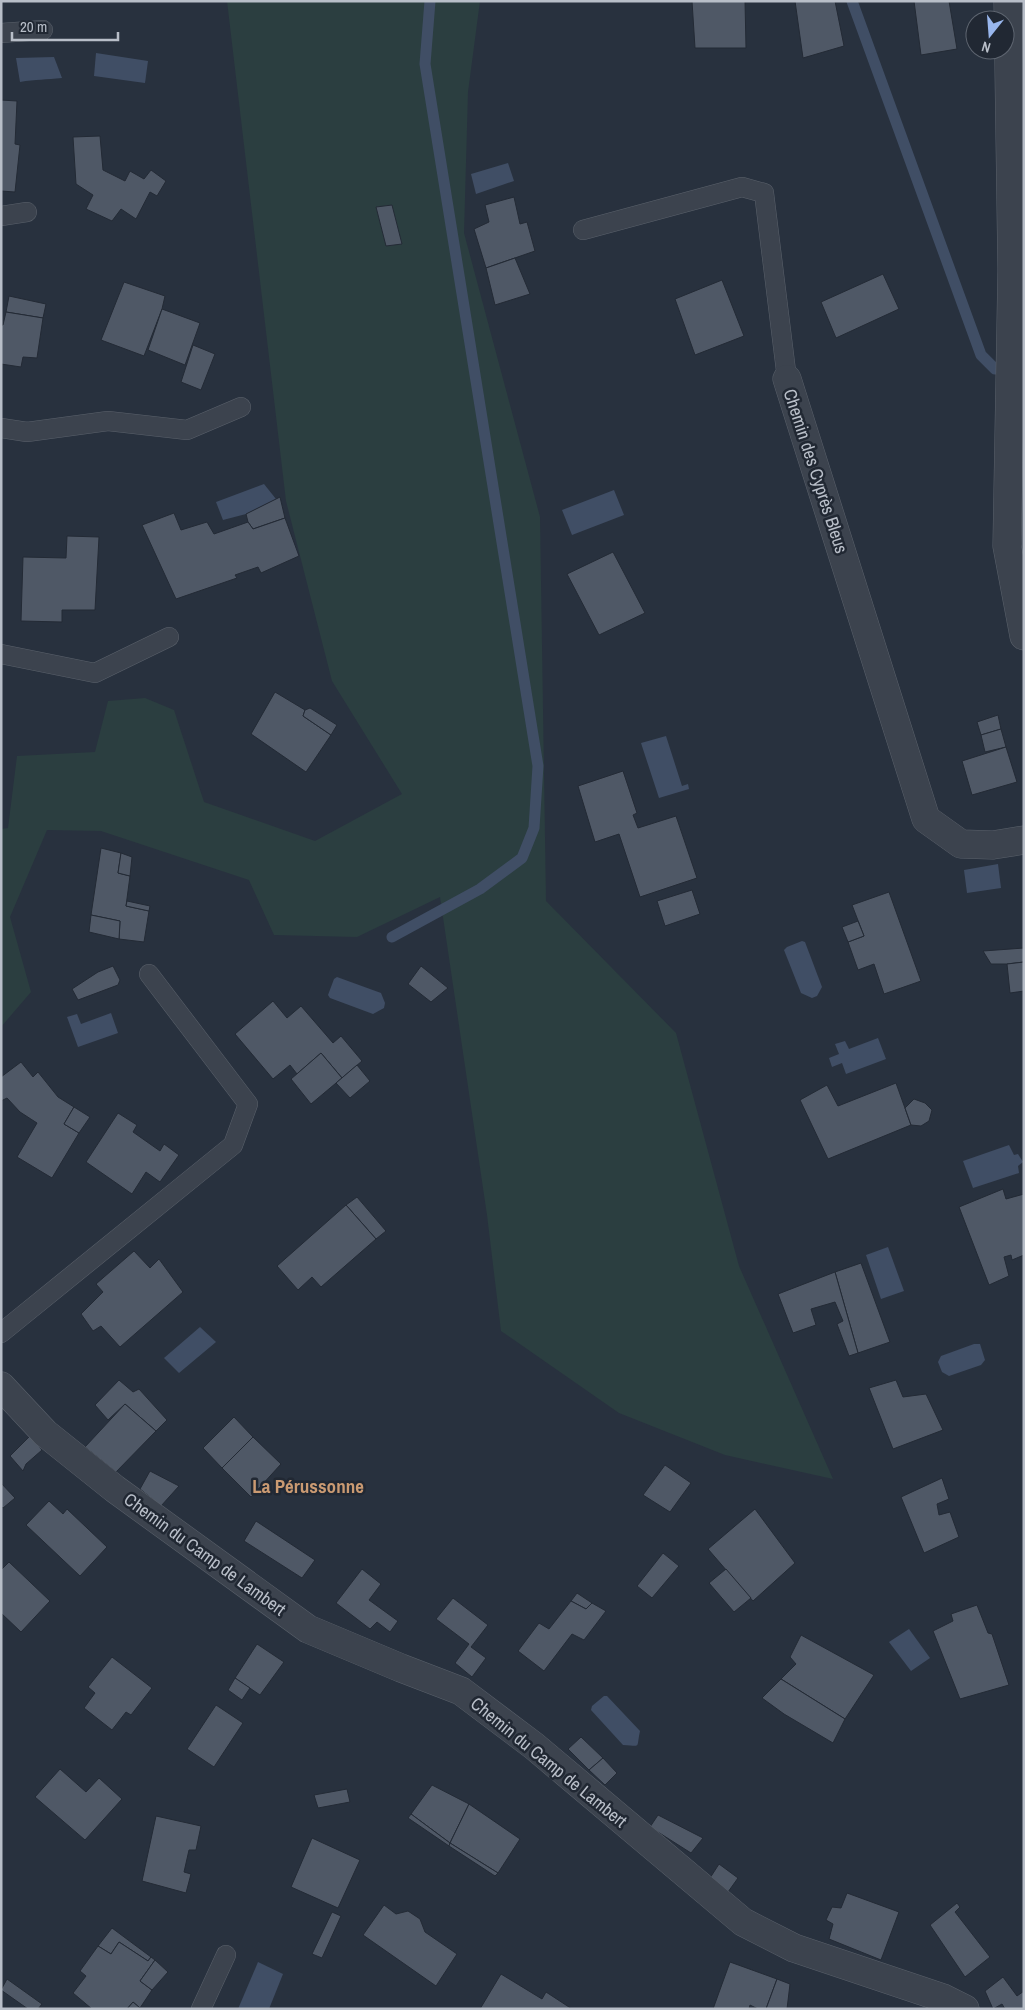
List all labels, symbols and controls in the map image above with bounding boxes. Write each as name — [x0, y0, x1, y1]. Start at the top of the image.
scale bar — [12, 10, 119, 42]
north arrow — [965, 10, 1015, 60]
text: 20 m — [20, 16, 47, 37]
text: N — [980, 38, 993, 57]
street label: Chemin des Cyprès Bleus — [778, 386, 854, 556]
district label: La Pérussonne — [252, 1473, 364, 1499]
street label: Chemin du Camp de Lambert — [119, 1487, 291, 1621]
street label: Chemin du Camp de Lambert — [466, 1691, 632, 1833]

